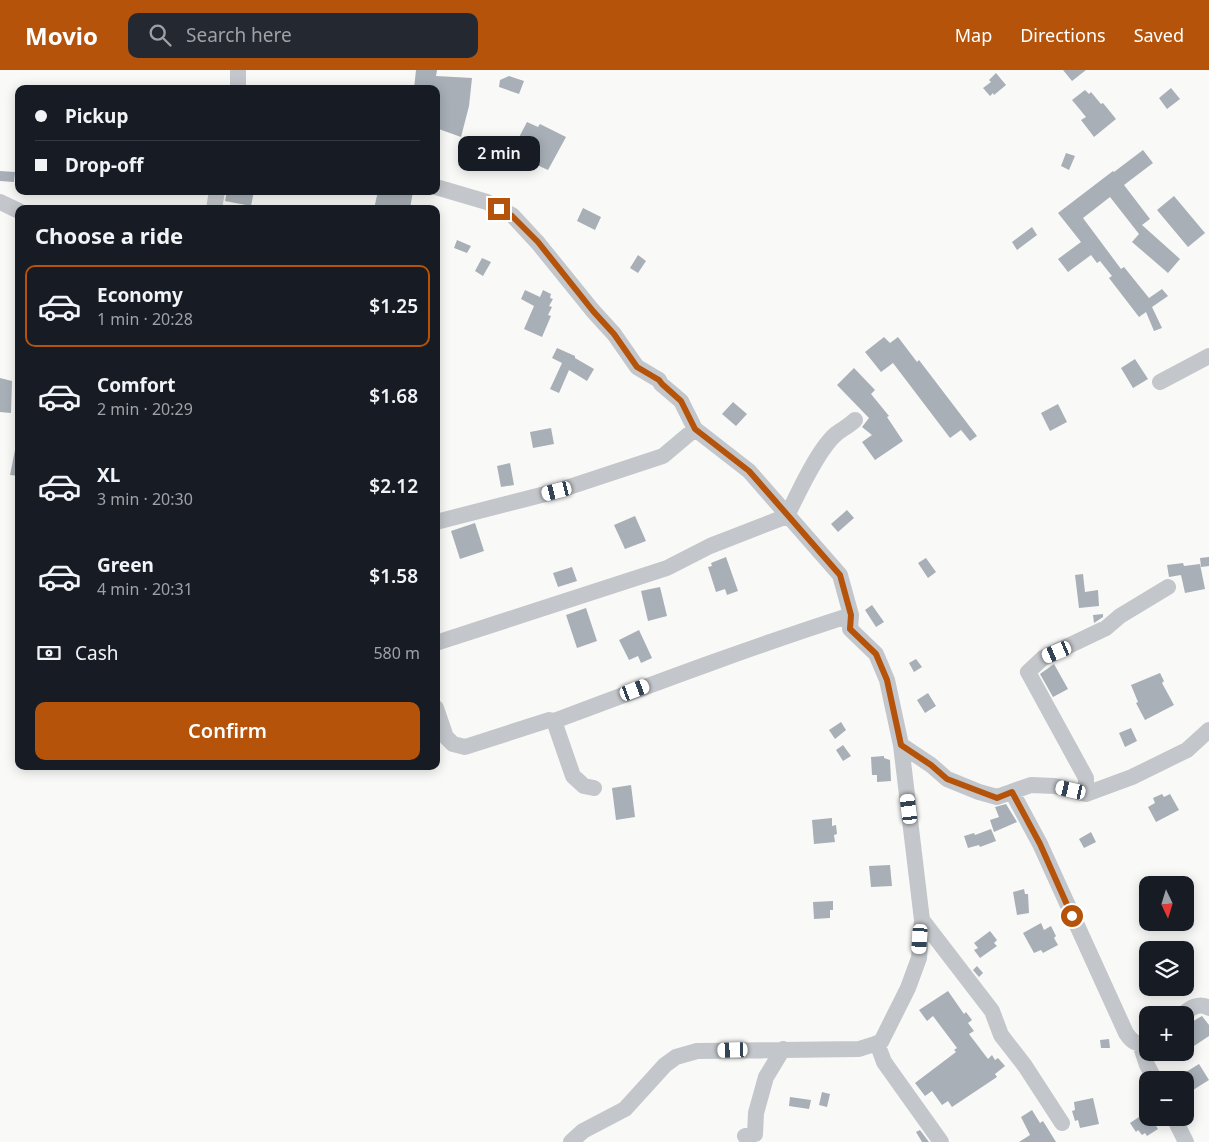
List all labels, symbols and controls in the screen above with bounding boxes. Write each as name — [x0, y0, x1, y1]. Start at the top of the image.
search box — [128, 13, 478, 58]
text: Movio — [25, 19, 98, 52]
icon: search — [146, 21, 174, 49]
text: Search here — [186, 22, 292, 48]
text: Map — [955, 23, 992, 47]
text: Directions — [1020, 23, 1106, 47]
text: Saved — [1134, 23, 1184, 47]
text: Pickup — [65, 103, 128, 129]
callout: 2 min — [458, 136, 540, 172]
text: 2 min — [477, 142, 521, 164]
text: Drop-off — [65, 152, 144, 178]
route end — [488, 198, 510, 220]
text: Choose a ride — [35, 220, 183, 250]
text: Economy — [97, 282, 183, 308]
icon: car — [37, 284, 82, 329]
text: $1.25 — [369, 293, 418, 319]
text: 1 min · 20:28 — [97, 308, 193, 330]
text: Comfort — [97, 372, 176, 398]
icon: car — [37, 374, 82, 419]
text: $1.68 — [369, 383, 418, 409]
text: 2 min · 20:29 — [97, 398, 193, 420]
text: XL — [97, 462, 120, 488]
icon: car — [37, 464, 82, 509]
text: $2.12 — [369, 473, 418, 499]
car — [540, 480, 573, 502]
text: 3 min · 20:30 — [97, 488, 193, 510]
text: Green — [97, 552, 154, 578]
icon: car — [37, 554, 82, 599]
text: $1.58 — [369, 563, 418, 589]
text: 4 min · 20:31 — [97, 578, 193, 600]
icon: cash — [35, 639, 63, 667]
car — [1040, 639, 1073, 665]
text: Cash — [75, 640, 119, 666]
text: 580 m — [373, 642, 420, 664]
car — [618, 678, 651, 702]
button: Confirm — [35, 702, 420, 760]
car — [1054, 779, 1087, 801]
car — [899, 793, 918, 825]
north arrow — [1139, 876, 1194, 931]
map controls — [1139, 876, 1194, 1126]
route start — [1061, 905, 1083, 927]
car — [911, 924, 928, 954]
button: layers — [1139, 941, 1194, 996]
button: + — [1139, 1006, 1194, 1061]
car — [717, 1042, 748, 1058]
button: − — [1139, 1071, 1194, 1126]

